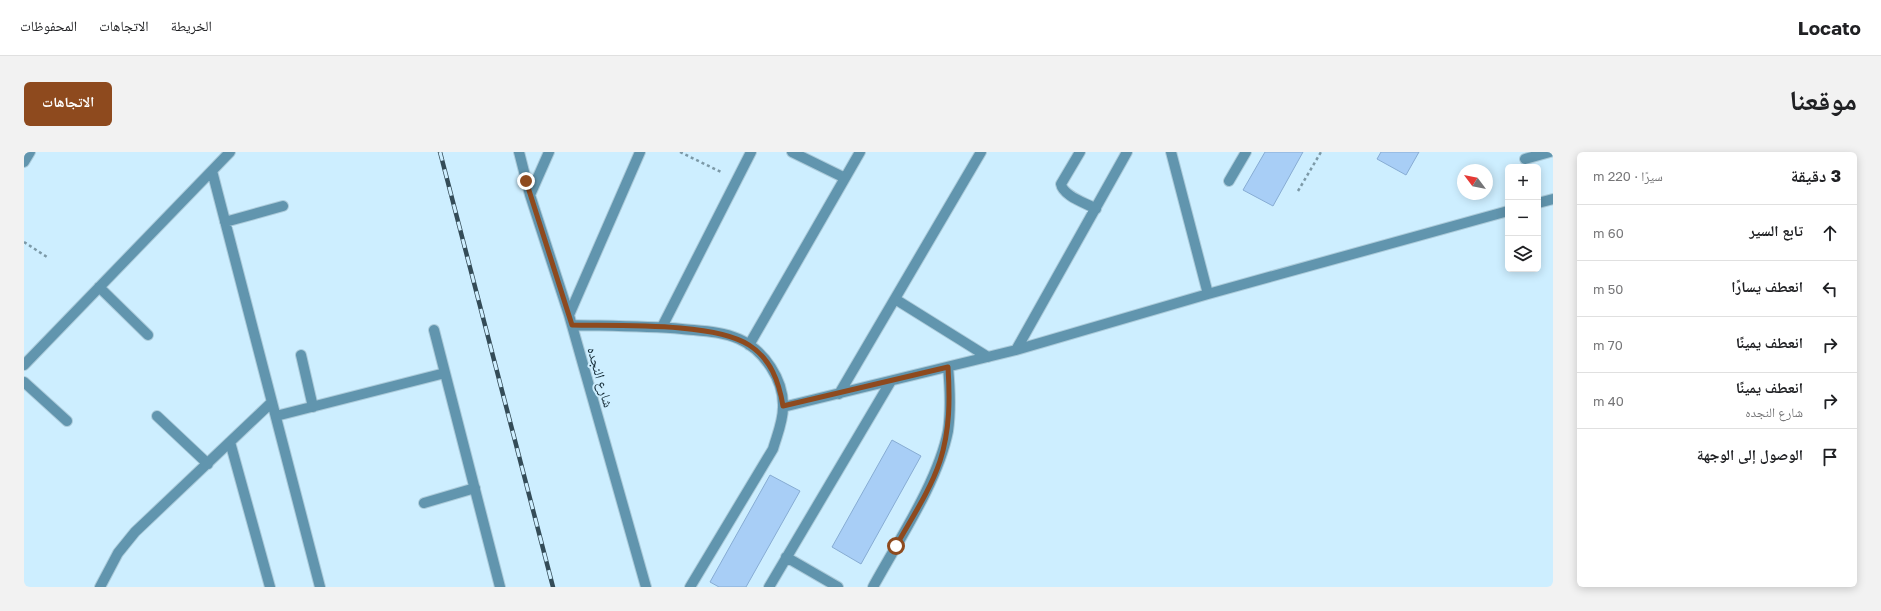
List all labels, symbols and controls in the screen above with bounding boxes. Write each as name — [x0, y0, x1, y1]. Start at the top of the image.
text: Locato — [1798, 16, 1861, 39]
text: المحفوظات — [20, 17, 77, 34]
text: الاتجاهات — [99, 17, 149, 34]
text: الخريطة — [171, 17, 212, 34]
button: الاتجاهات — [24, 82, 112, 126]
text: موقعنا — [1789, 83, 1857, 116]
north arrow — [1457, 164, 1493, 200]
map controls — [1505, 164, 1541, 272]
button: + — [1505, 164, 1541, 200]
text: 3 دقيقة — [1791, 165, 1841, 186]
text: سيرًا · 220 m — [1593, 168, 1663, 184]
route end — [517, 172, 535, 190]
button: − — [1505, 200, 1541, 236]
text: تابع السير — [1749, 221, 1803, 239]
icon: ahead — [1819, 222, 1841, 244]
text: 60 m — [1593, 225, 1624, 241]
button: layers — [1505, 236, 1541, 272]
text: انعطف يسارًا — [1731, 277, 1803, 295]
icon: left — [1819, 278, 1841, 300]
text: 50 m — [1593, 281, 1623, 297]
text: انعطف يمينًا — [1736, 333, 1803, 351]
icon: right — [1819, 334, 1841, 356]
text: 70 m — [1593, 337, 1623, 353]
street label: شارع النجده — [582, 345, 618, 410]
text: انعطف يمينًا — [1736, 378, 1803, 396]
icon: right — [1819, 390, 1841, 412]
text: 40 m — [1593, 393, 1624, 409]
text: شارع النجده — [1745, 404, 1803, 420]
text: الوصول إلى الوجهة — [1697, 445, 1803, 463]
icon: arrive — [1819, 446, 1841, 468]
route start — [887, 537, 905, 555]

